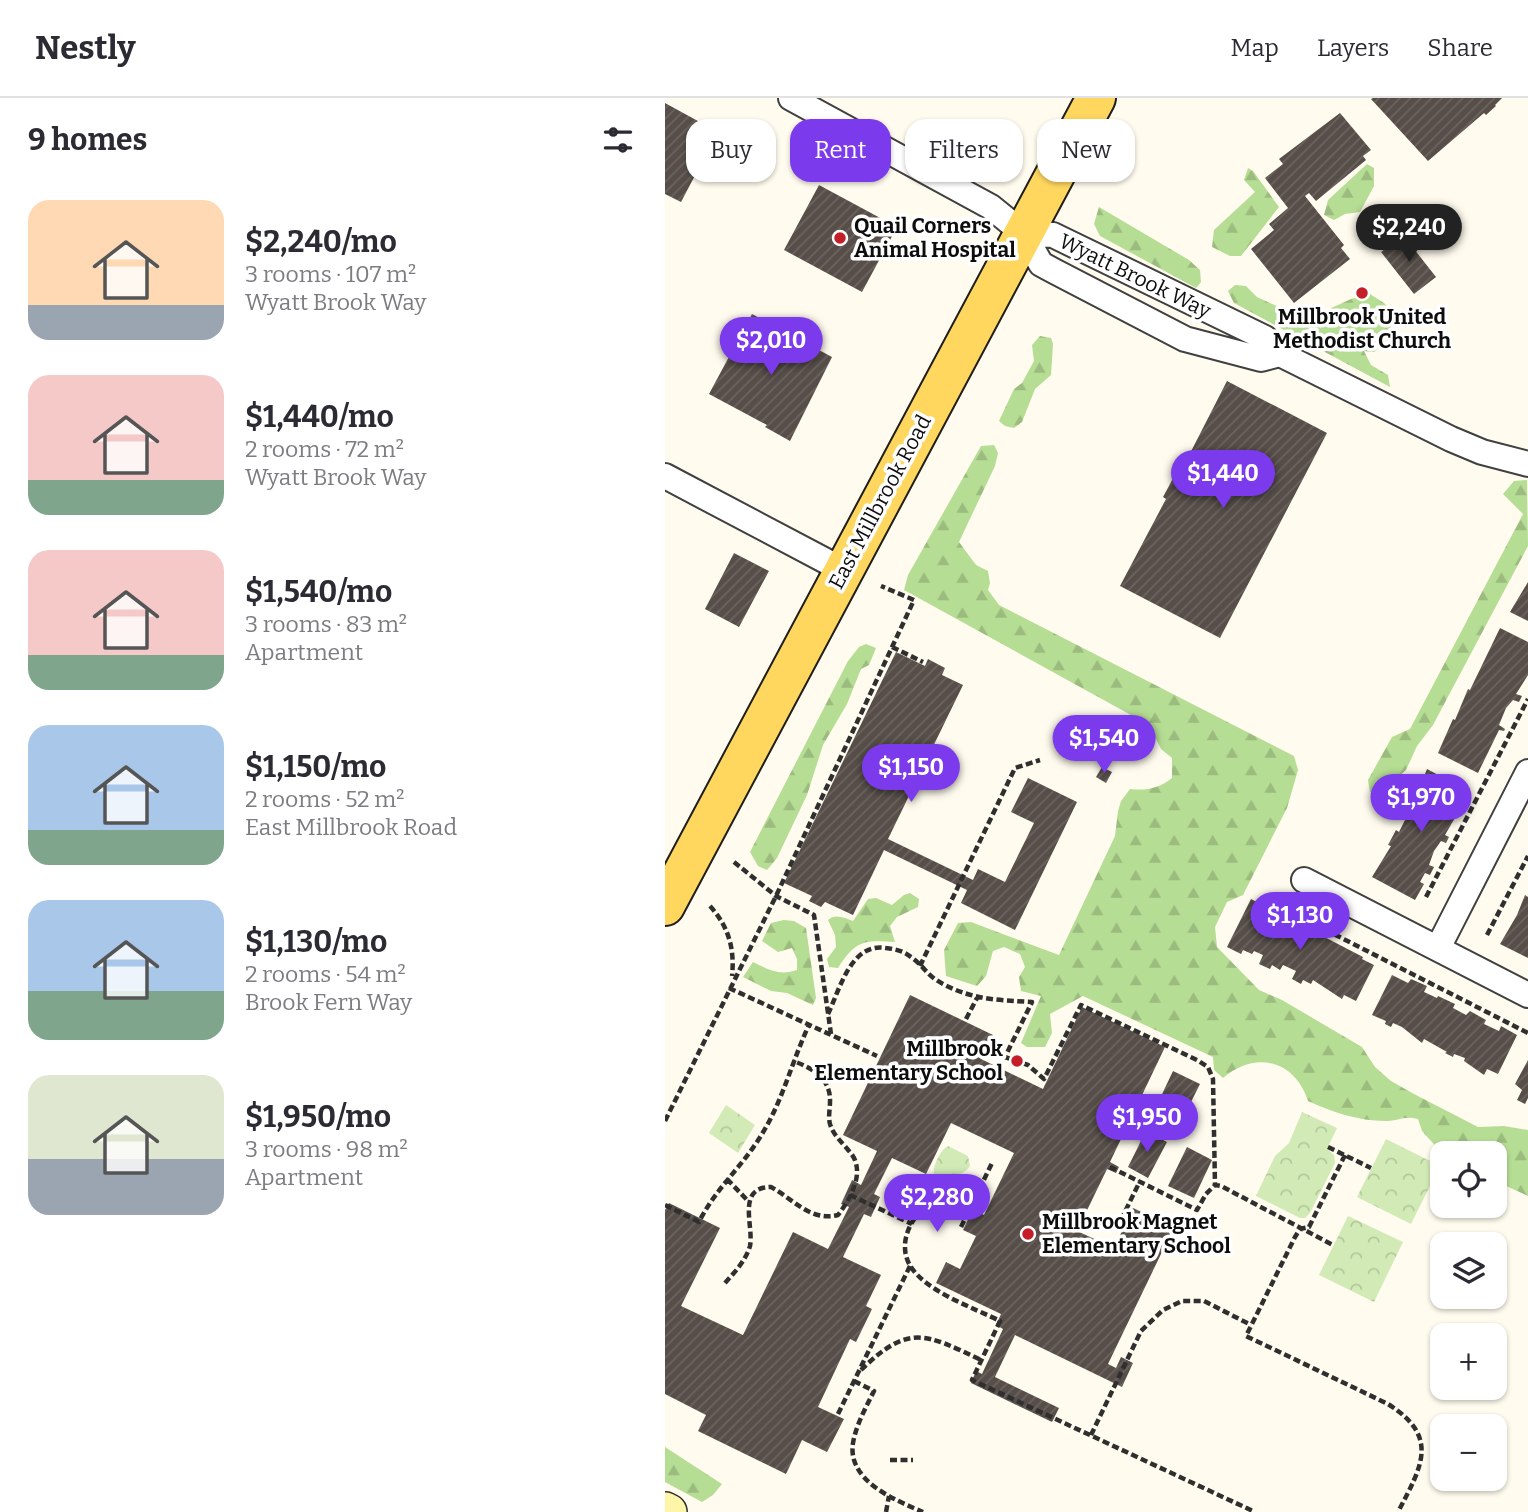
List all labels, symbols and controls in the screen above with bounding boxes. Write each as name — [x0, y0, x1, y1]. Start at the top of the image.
text: Nestly — [35, 28, 136, 68]
text: Map — [1231, 34, 1279, 62]
text: Layers — [1317, 34, 1389, 62]
text: Share — [1427, 34, 1493, 62]
chip: Buy — [686, 119, 776, 182]
chip: Rent — [790, 119, 891, 182]
chip: Filters — [905, 119, 1023, 182]
chip: New — [1037, 119, 1135, 182]
icon: filters — [599, 121, 637, 159]
text: 9 homes — [28, 122, 147, 158]
pin: $2,240 — [1352, 204, 1466, 264]
place label: Quail Corners Animal Hospital — [854, 213, 1016, 263]
text: $2,240 — [1372, 213, 1446, 241]
text: $2,240/mo — [245, 224, 397, 260]
icon: home — [84, 228, 168, 312]
street label: Wyatt Brook Way — [1055, 228, 1216, 324]
marker: Quail Corners Animal Hospital — [832, 230, 848, 246]
text: 3 rooms · 107 m² — [245, 260, 416, 288]
marker: Millbrook United Methodist Church — [1354, 285, 1370, 301]
text: Wyatt Brook Way — [245, 288, 426, 316]
place label: Millbrook United Methodist Church — [1273, 304, 1452, 354]
pin: $2,010 — [714, 317, 828, 377]
text: $2,010 — [736, 326, 806, 354]
text: $1,440/mo — [245, 399, 394, 435]
icon: home — [84, 403, 168, 487]
street label: East Millbrook Road — [823, 410, 937, 594]
text: 2 rooms · 72 m² — [245, 435, 404, 463]
pin: $1,440 — [1166, 450, 1280, 510]
text: $1,440 — [1187, 459, 1259, 487]
text: Wyatt Brook Way — [245, 463, 426, 491]
text: $1,540/mo — [245, 574, 392, 610]
icon: home — [84, 578, 168, 662]
text: 3 rooms · 83 m² — [245, 610, 407, 638]
text: Apartment — [245, 638, 363, 666]
pin: $1,540 — [1047, 716, 1161, 775]
text: $1,540 — [1069, 724, 1139, 752]
pin: $1,150 — [854, 744, 968, 804]
text: $1,150/mo — [245, 749, 386, 785]
icon: home — [84, 753, 168, 837]
text: $1,150 — [878, 753, 944, 781]
pin: $1,970 — [1364, 774, 1478, 834]
text: $1,970 — [1387, 783, 1455, 811]
text: 2 rooms · 52 m² — [245, 785, 404, 813]
text: East Millbrook Road — [245, 813, 457, 841]
pin: $1,130 — [1243, 892, 1357, 952]
text: $1,130 — [1267, 901, 1333, 929]
text: $1,130/mo — [245, 924, 387, 960]
icon: home — [84, 928, 168, 1012]
text: 2 rooms · 54 m² — [245, 960, 406, 988]
text: Brook Fern Way — [245, 988, 412, 1016]
place label: Millbrook Elementary School — [814, 1036, 1004, 1086]
marker: Millbrook Elementary School — [1009, 1053, 1025, 1069]
pin: $1,950 — [1090, 1094, 1204, 1154]
text: $1,950/mo — [245, 1099, 391, 1135]
icon: home — [84, 1103, 168, 1187]
text: $1,950 — [1112, 1103, 1182, 1131]
text: 3 rooms · 98 m² — [245, 1135, 408, 1163]
map controls — [1430, 1141, 1507, 1491]
button: locate — [1430, 1141, 1507, 1218]
text: Apartment — [245, 1163, 363, 1191]
pin: $2,280 — [880, 1174, 994, 1234]
text: $2,280 — [900, 1183, 974, 1211]
place label: Millbrook Magnet Elementary School — [1042, 1209, 1231, 1259]
marker: Millbrook Magnet Elementary School — [1020, 1226, 1036, 1242]
button: layers — [1430, 1232, 1507, 1309]
button: + — [1430, 1323, 1507, 1400]
button: − — [1430, 1414, 1507, 1491]

